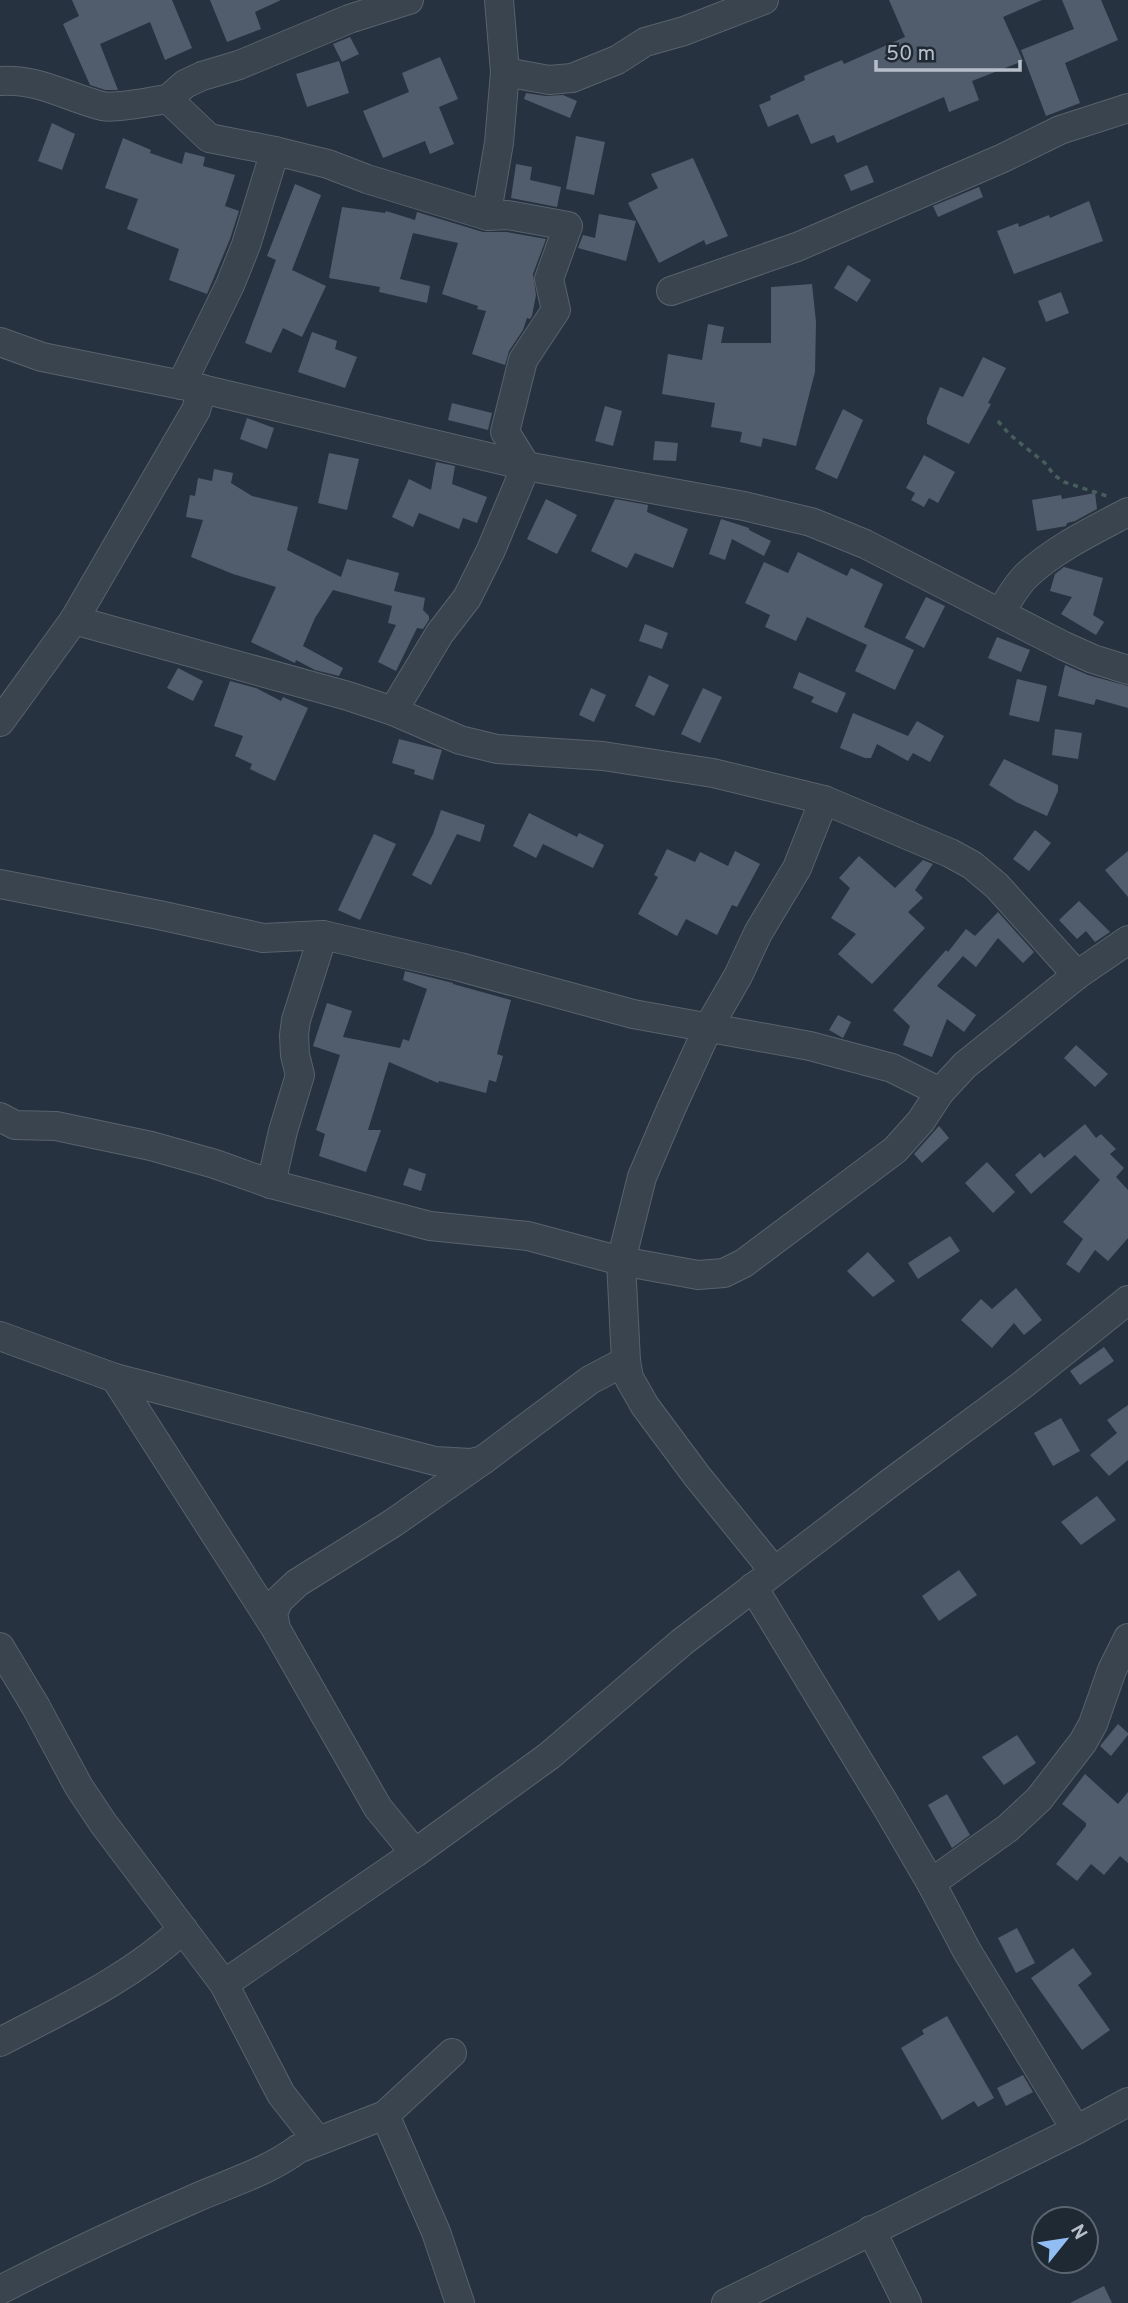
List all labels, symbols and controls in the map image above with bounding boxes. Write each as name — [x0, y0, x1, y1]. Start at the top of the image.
scale bar — [876, 28, 1020, 72]
text: 50 m — [886, 41, 935, 68]
north arrow — [1030, 2205, 1100, 2275]
text: N — [1064, 2221, 1092, 2244]

